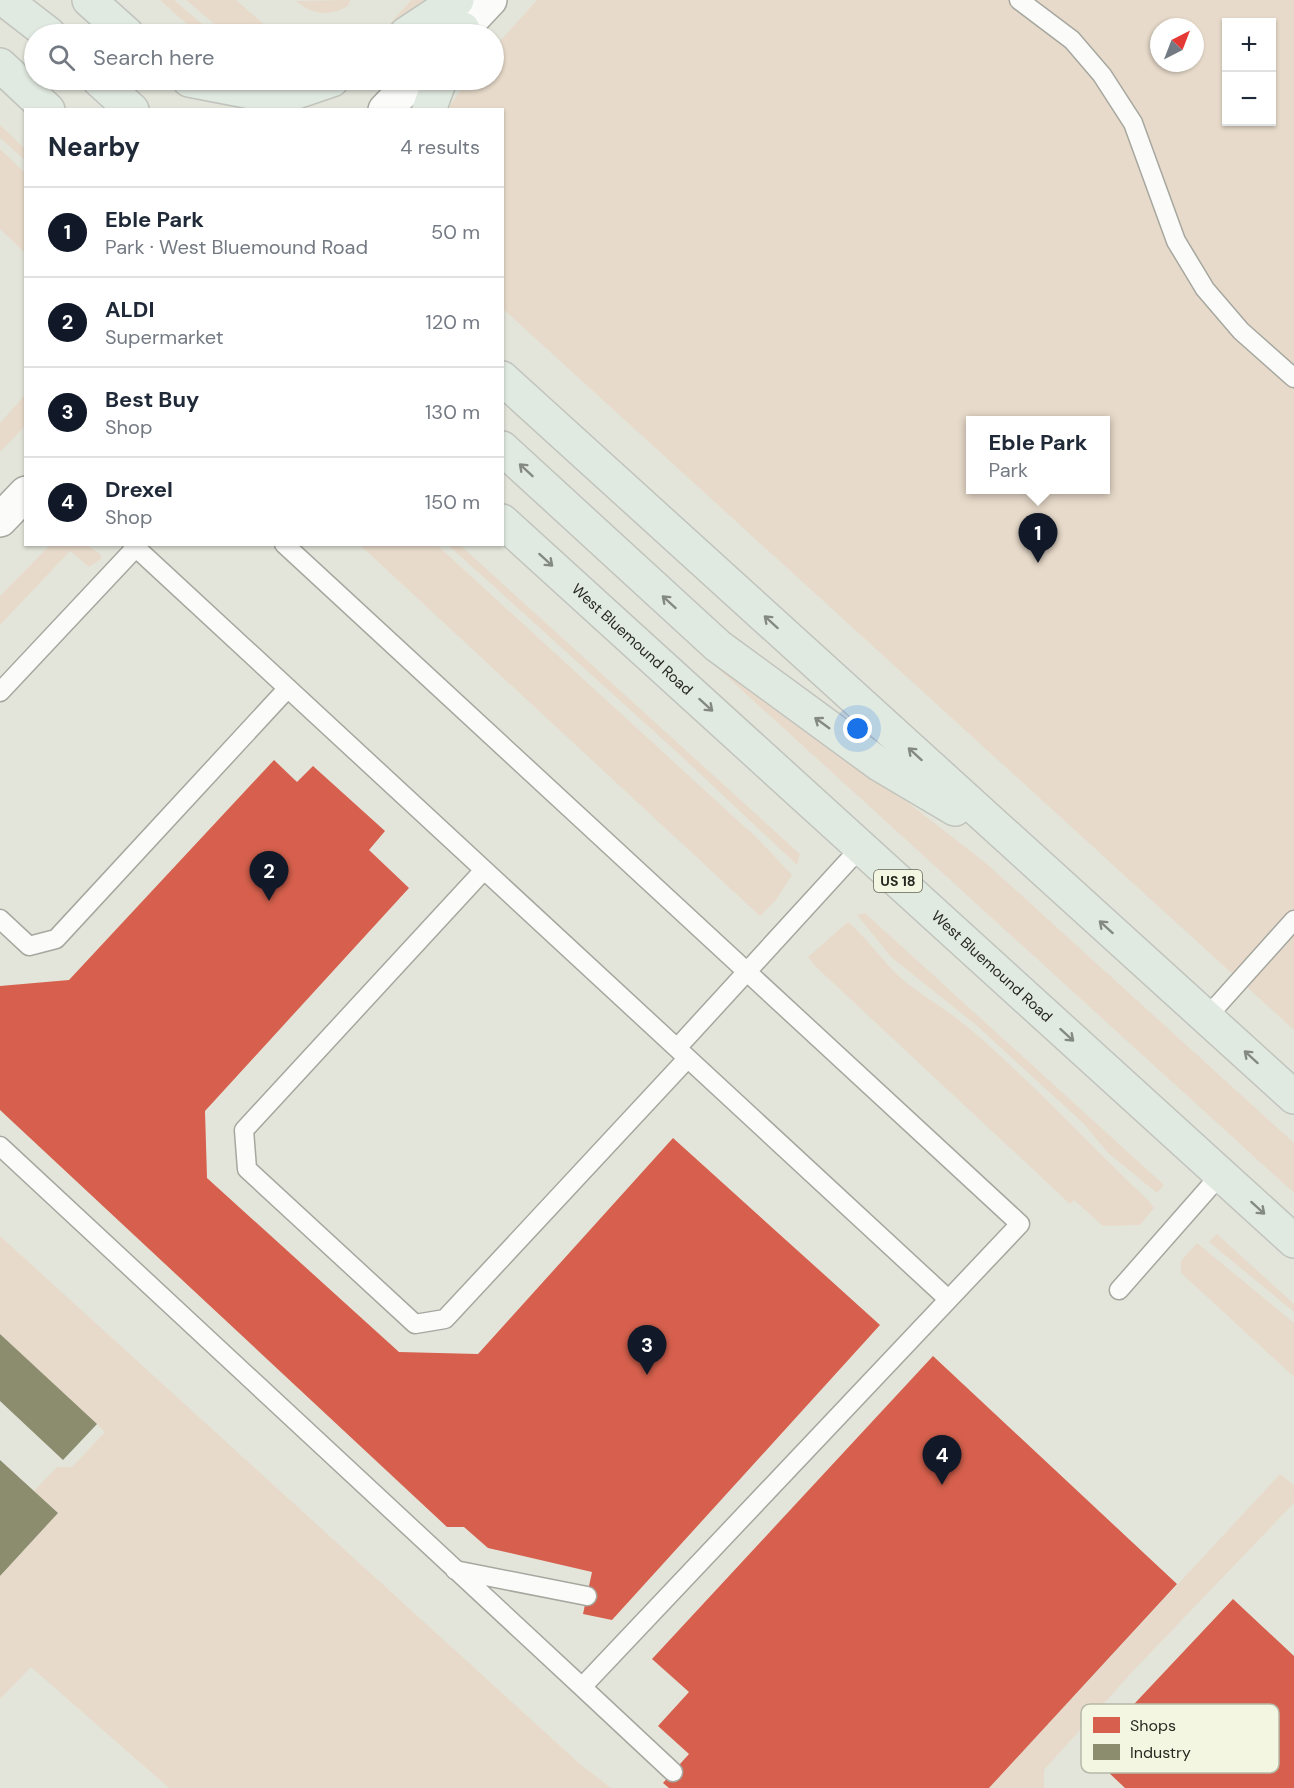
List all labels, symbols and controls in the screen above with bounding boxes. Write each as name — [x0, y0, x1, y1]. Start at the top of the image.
north arrow — [1150, 18, 1204, 72]
map controls — [1222, 18, 1276, 126]
button: + — [1222, 18, 1276, 72]
search box — [24, 24, 504, 90]
icon: search — [45, 41, 78, 74]
text: Search here — [93, 43, 214, 72]
button: − — [1222, 72, 1276, 126]
text: Nearby — [48, 130, 140, 164]
text: 4 results — [400, 134, 480, 160]
text: Eble Park — [105, 205, 204, 234]
text: 1 — [64, 219, 71, 245]
text: 50 m — [431, 219, 480, 245]
text: Park · West Bluemound Road — [105, 234, 368, 260]
text: ALDI — [105, 295, 154, 324]
text: 2 — [62, 309, 73, 335]
text: 120 m — [426, 309, 480, 335]
text: Supermarket — [105, 324, 224, 350]
text: Best Buy — [105, 385, 199, 414]
text: 3 — [61, 399, 74, 425]
text: 130 m — [425, 399, 480, 425]
text: Shop — [105, 414, 152, 440]
popup — [966, 416, 1110, 494]
text: Eble Park — [989, 428, 1087, 457]
text: Park — [989, 457, 1028, 483]
one-way arrow — [519, 463, 534, 477]
text: Drexel — [105, 475, 173, 504]
text: 4 — [61, 489, 74, 515]
text: 150 m — [425, 489, 480, 515]
text: Shop — [105, 504, 152, 530]
pin: 1 — [1018, 514, 1058, 563]
one-way arrow — [538, 553, 553, 567]
street label: West Bluemound Road — [567, 579, 697, 700]
one-way arrow — [662, 595, 677, 609]
one-way arrow — [763, 615, 778, 629]
one-way arrow — [698, 698, 713, 712]
your location — [843, 714, 872, 743]
one-way arrow — [815, 716, 831, 729]
one-way arrow — [907, 747, 922, 761]
pin: 2 — [250, 852, 288, 901]
road number: US 18 — [874, 870, 922, 892]
street label: West Bluemound Road — [927, 906, 1057, 1026]
one-way arrow — [1099, 920, 1114, 934]
one-way arrow — [1059, 1028, 1074, 1042]
one-way arrow — [1244, 1051, 1259, 1065]
one-way arrow — [1250, 1201, 1265, 1215]
pin: 3 — [628, 1326, 666, 1375]
pin: 4 — [922, 1436, 962, 1485]
legend — [1081, 1704, 1279, 1773]
text: Shops — [1130, 1715, 1176, 1736]
text: Industry — [1130, 1742, 1191, 1763]

